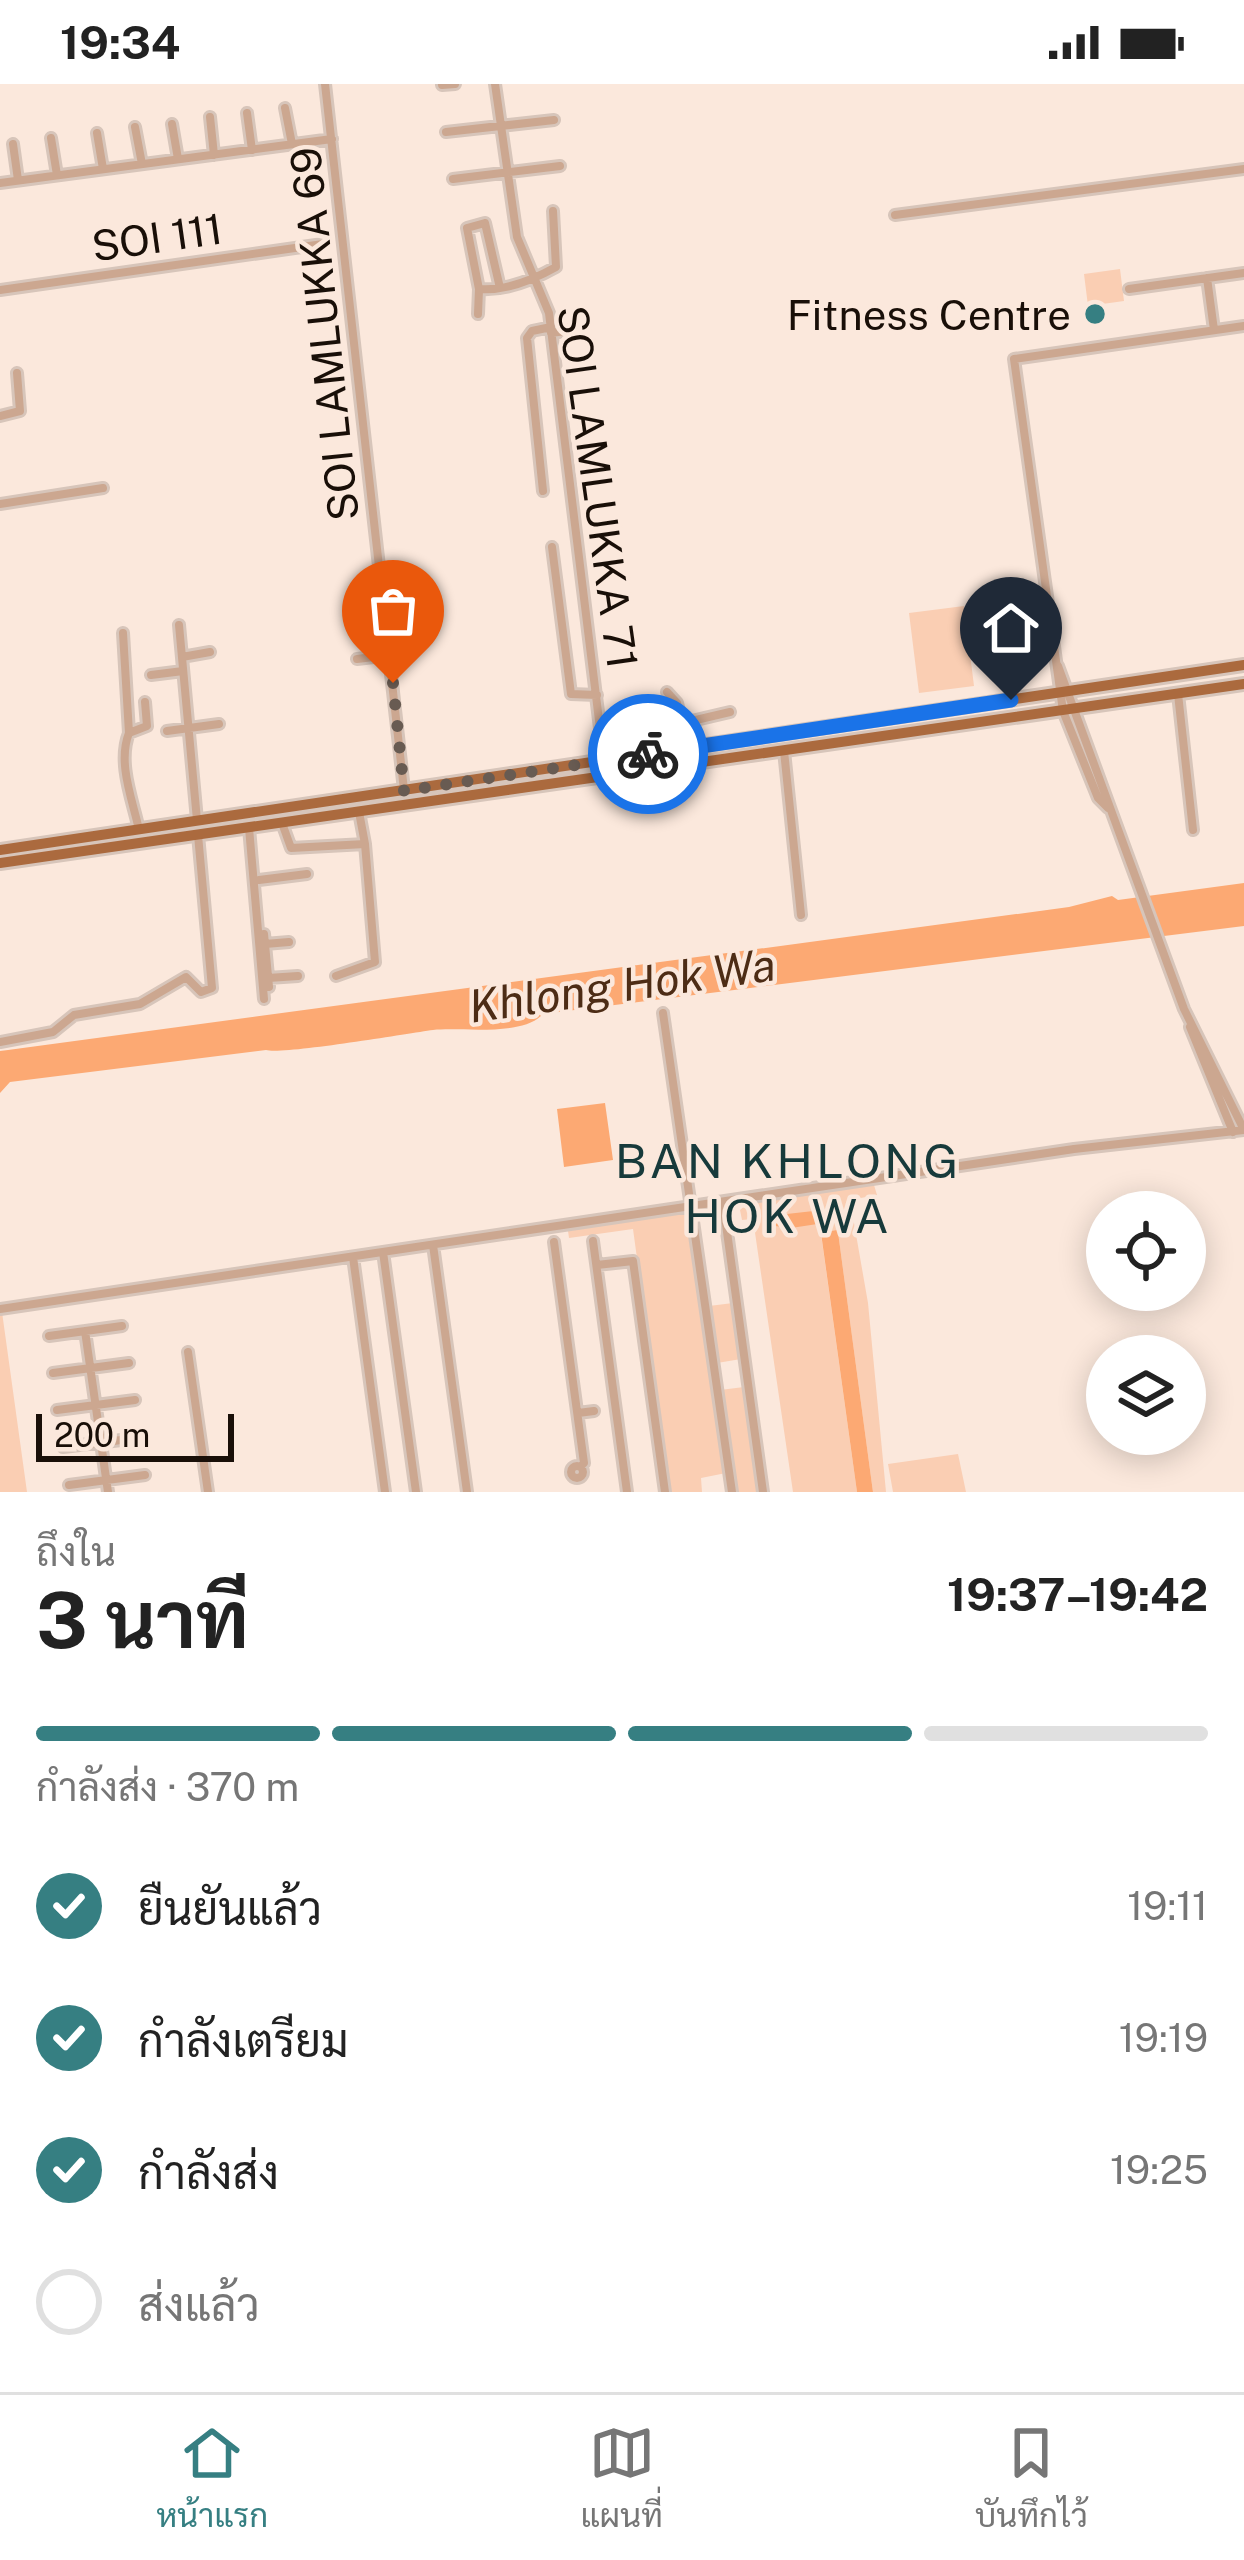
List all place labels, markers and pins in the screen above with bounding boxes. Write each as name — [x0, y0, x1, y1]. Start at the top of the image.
place label: Fitness Centre — [787, 290, 1071, 339]
marker: Fitness Centre — [1082, 301, 1108, 327]
pin — [342, 560, 444, 683]
pin — [960, 577, 1062, 700]

